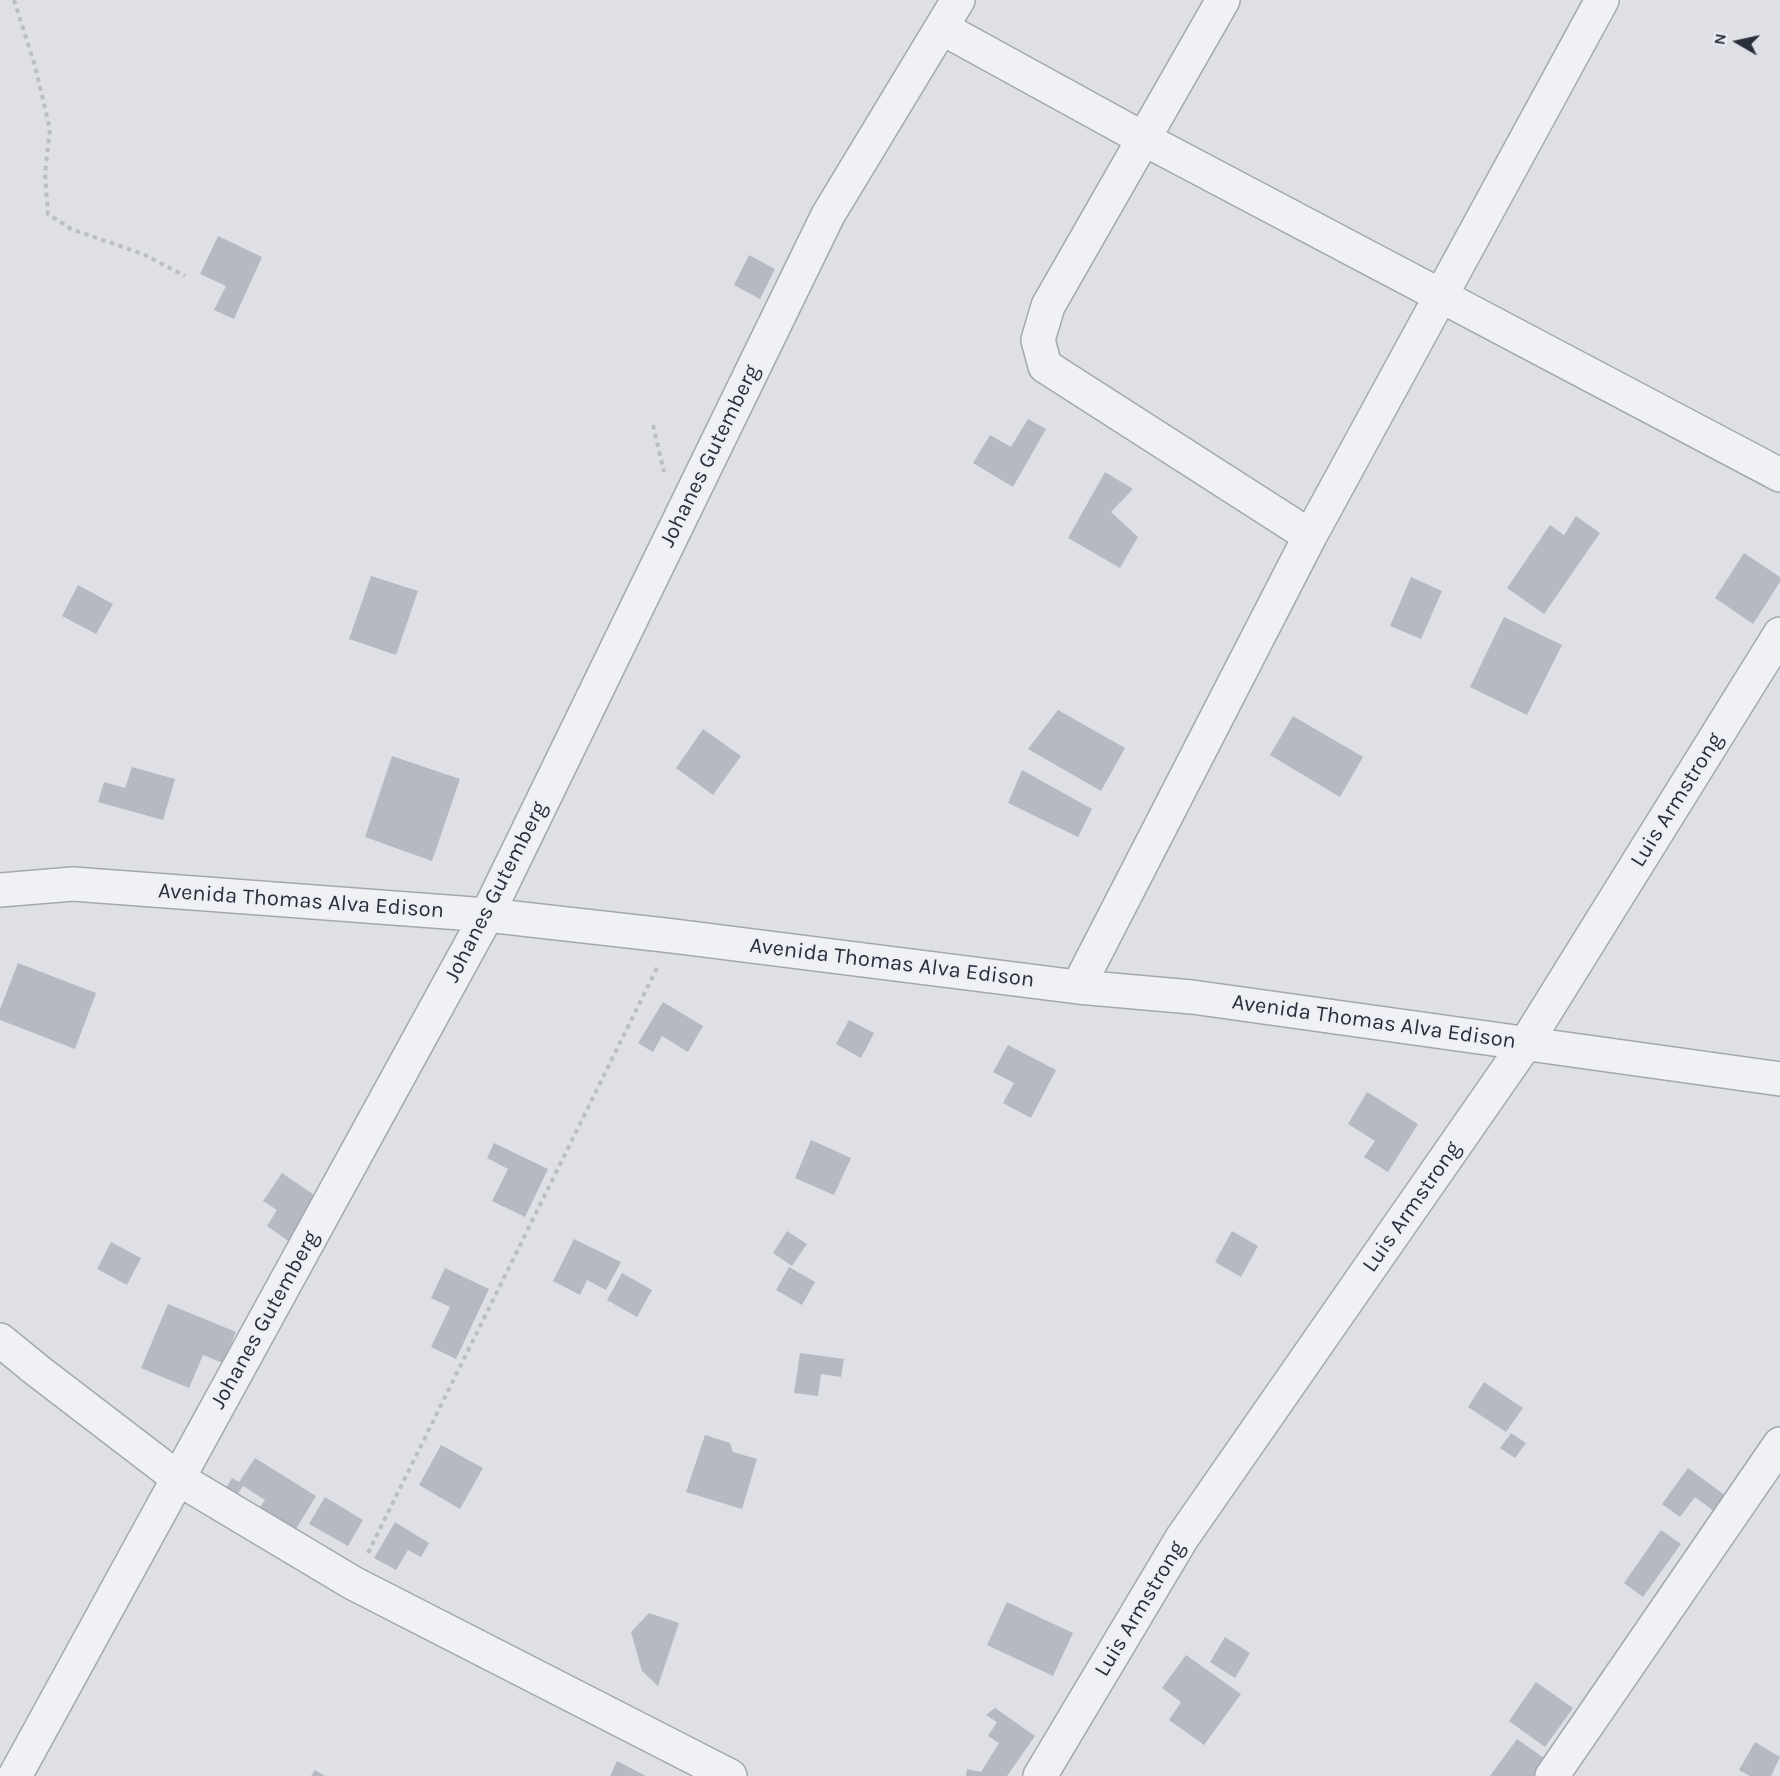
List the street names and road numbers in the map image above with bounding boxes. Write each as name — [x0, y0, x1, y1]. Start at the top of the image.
street label: Johanes Gutemberg — [654, 360, 766, 552]
street label: Luis Armstrong — [1625, 728, 1729, 872]
street label: Johanes Gutemberg — [439, 797, 553, 987]
street label: Avenida Thomas Alva Edison — [157, 878, 445, 924]
street label: Avenida Thomas Alva Edison — [748, 932, 1036, 994]
street label: Avenida Thomas Alva Edison — [1230, 989, 1518, 1055]
street label: Luis Armstrong — [1357, 1137, 1467, 1277]
street label: Johanes Gutemberg — [205, 1226, 325, 1414]
street label: Luis Armstrong — [1089, 1536, 1191, 1682]

